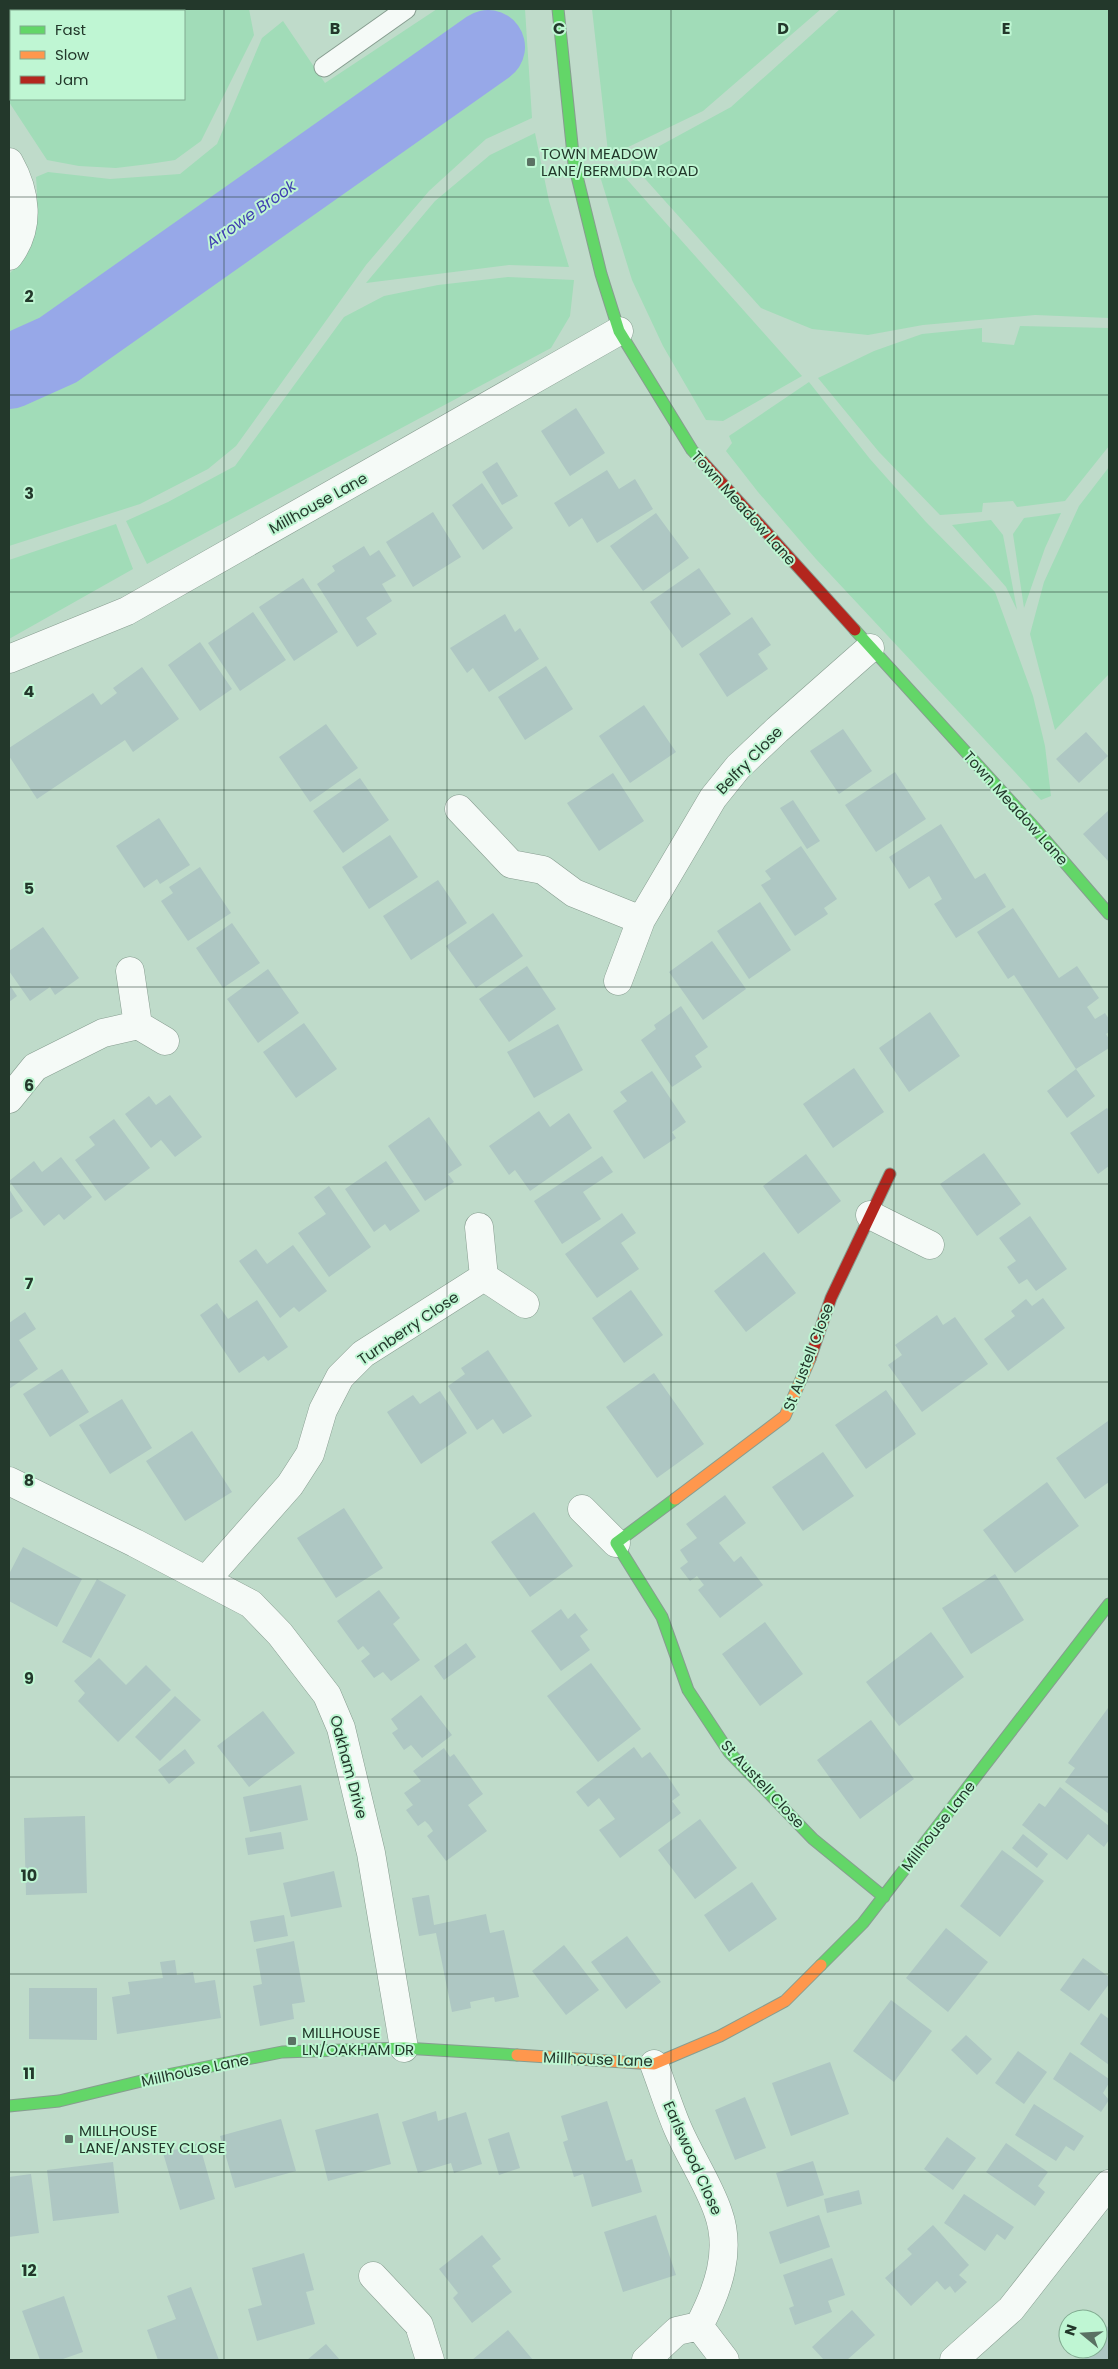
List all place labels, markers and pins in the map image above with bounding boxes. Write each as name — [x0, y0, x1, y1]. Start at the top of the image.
place label: TOWN MEADOW LANE/BERMUDA ROAD — [541, 143, 698, 181]
marker: TOWN MEADOW LANE/BERMUDA ROAD — [525, 156, 537, 168]
place label: MILLHOUSE LN/OAKHAM DR — [302, 2022, 414, 2060]
marker: MILLHOUSE LN/OAKHAM DR — [286, 2035, 298, 2047]
place label: MILLHOUSE LANE/ANSTEY CLOSE — [79, 2120, 225, 2158]
marker: MILLHOUSE LANE/ANSTEY CLOSE — [63, 2133, 75, 2145]

